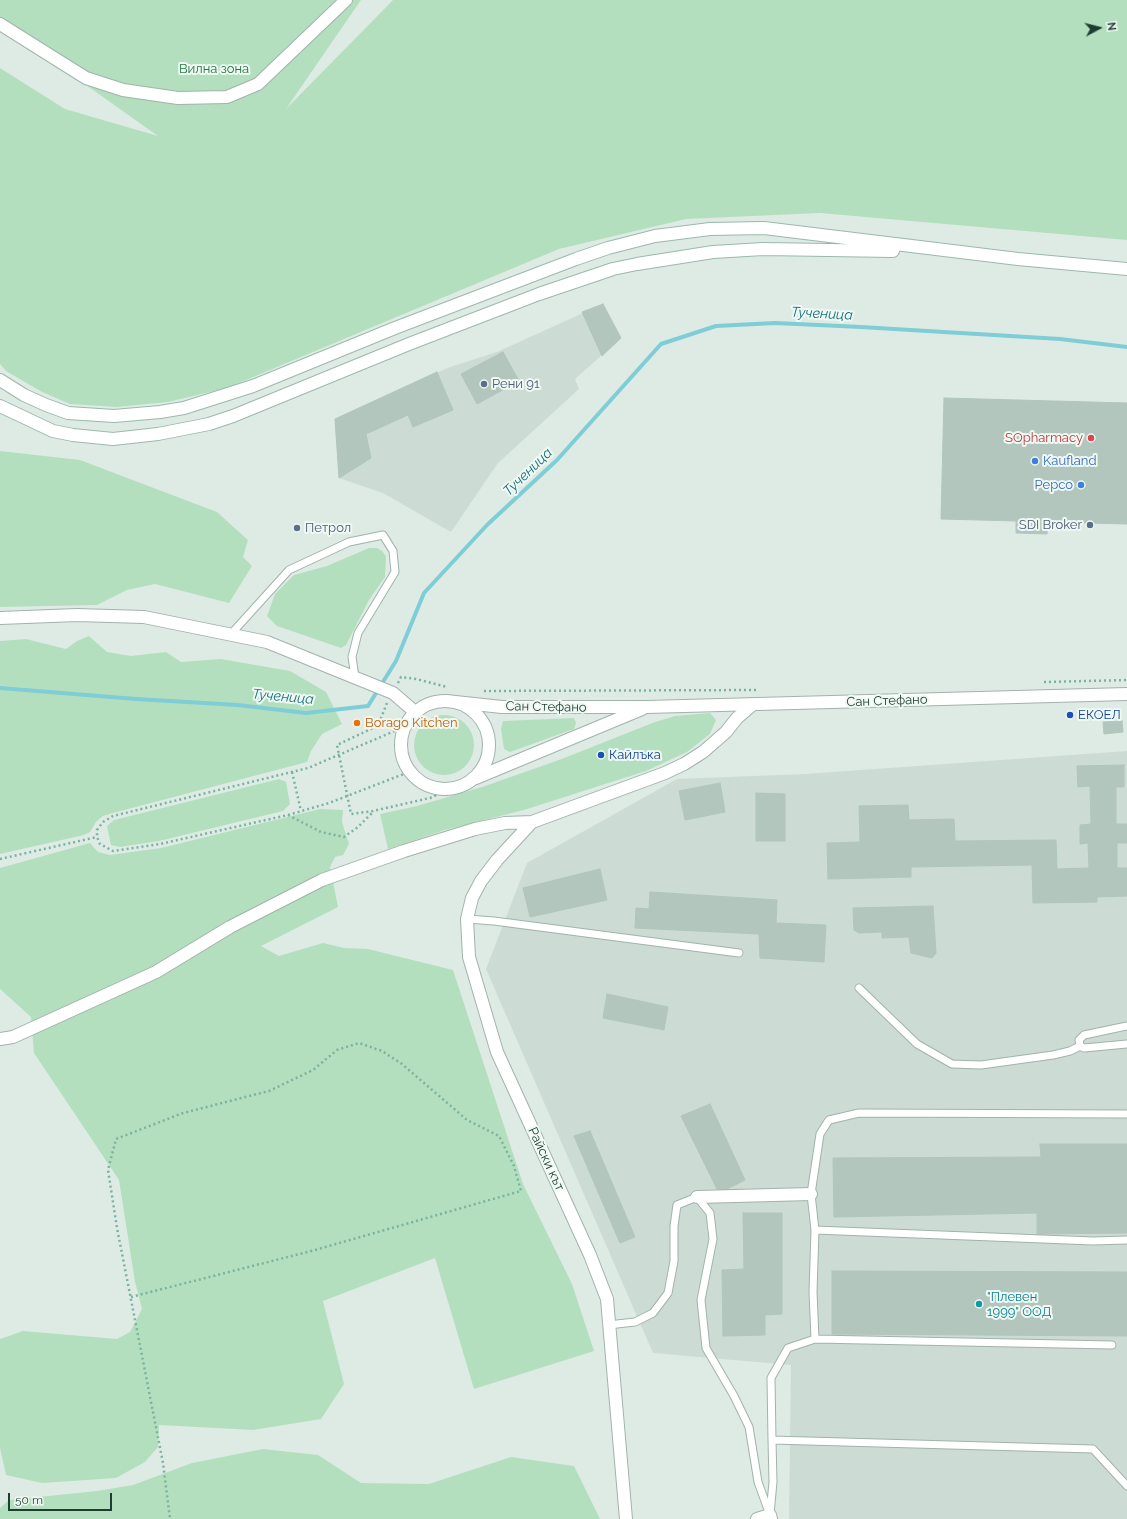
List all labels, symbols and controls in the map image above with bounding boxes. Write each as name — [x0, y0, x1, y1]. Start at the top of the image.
north arrow — [1079, 8, 1119, 48]
text: N — [1104, 22, 1118, 31]
park label: Вилна зона — [179, 61, 249, 77]
water label: Тученица — [791, 304, 853, 324]
place label: Рени 91 — [492, 376, 540, 392]
marker: Рени 91 — [479, 379, 489, 389]
place label: SOpharmacy — [1005, 430, 1083, 446]
marker: SOpharmacy — [1086, 433, 1096, 443]
water label: Тученица — [500, 445, 556, 499]
place label: Kaufland — [1043, 453, 1096, 469]
marker: Kaufland — [1030, 456, 1040, 466]
place label: Pepco — [1035, 477, 1073, 493]
marker: Pepco — [1076, 480, 1086, 490]
place label: SDI Broker — [1019, 517, 1082, 533]
place label: Петрол — [305, 520, 351, 536]
marker: SDI Broker — [1085, 520, 1095, 530]
marker: Петрол — [292, 523, 302, 533]
water label: Тученица — [252, 686, 314, 708]
street label: Сан Стефано — [846, 692, 928, 710]
street label: Сан Стефано — [505, 698, 587, 716]
place label: ЕКОЕЛ — [1078, 707, 1121, 723]
marker: ЕКОЕЛ — [1065, 710, 1075, 720]
place label: Borago Kitchen — [365, 715, 457, 731]
marker: Borago Kitchen — [352, 718, 362, 728]
place label: Кайлъка — [609, 747, 661, 763]
marker: Кайлъка — [596, 750, 606, 760]
street label: Райски кът — [524, 1125, 568, 1193]
place label: "Плевен 1999" ООД — [987, 1289, 1052, 1320]
marker: "Плевен 1999" ООД — [974, 1299, 984, 1309]
scale bar — [10, 1485, 114, 1511]
text: 50 m — [15, 1493, 43, 1507]

